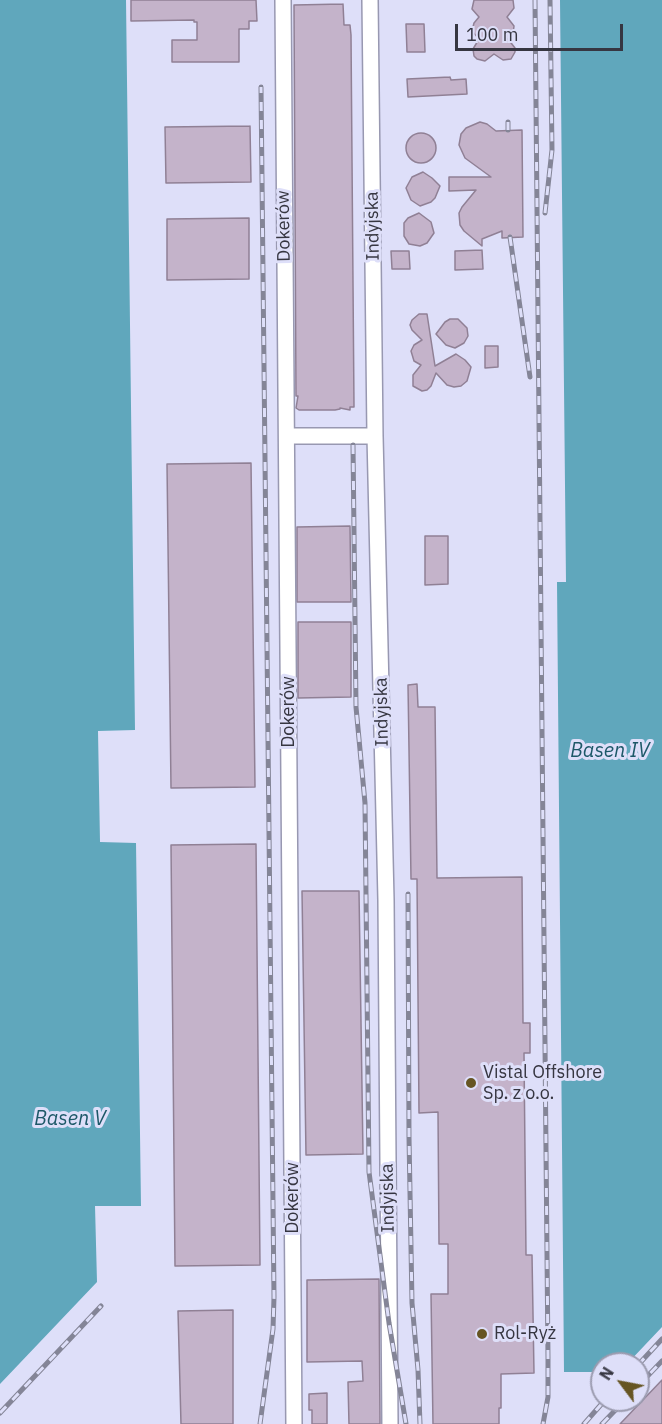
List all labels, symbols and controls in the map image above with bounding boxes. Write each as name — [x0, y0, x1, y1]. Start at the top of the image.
scale bar — [458, 12, 626, 50]
text: 100 m — [466, 23, 518, 46]
street label: Dokerów — [273, 190, 295, 262]
street label: Indyjska — [362, 191, 384, 261]
street label: Dokerów — [278, 676, 300, 748]
street label: Indyjska — [371, 677, 393, 747]
water label: Basen IV — [570, 739, 650, 763]
place label: Vistal Offshore Sp. z o.o. — [483, 1062, 602, 1104]
marker: Vistal Offshore Sp. z o.o. — [464, 1076, 478, 1090]
water label: Basen V — [34, 1107, 106, 1131]
street label: Dokerów — [282, 1162, 304, 1234]
street label: Indyjska — [377, 1163, 399, 1233]
place label: Rol-Ryż — [494, 1323, 556, 1345]
marker: Rol-Ryż — [475, 1327, 489, 1341]
north arrow — [590, 1352, 650, 1412]
text: N — [595, 1363, 618, 1384]

